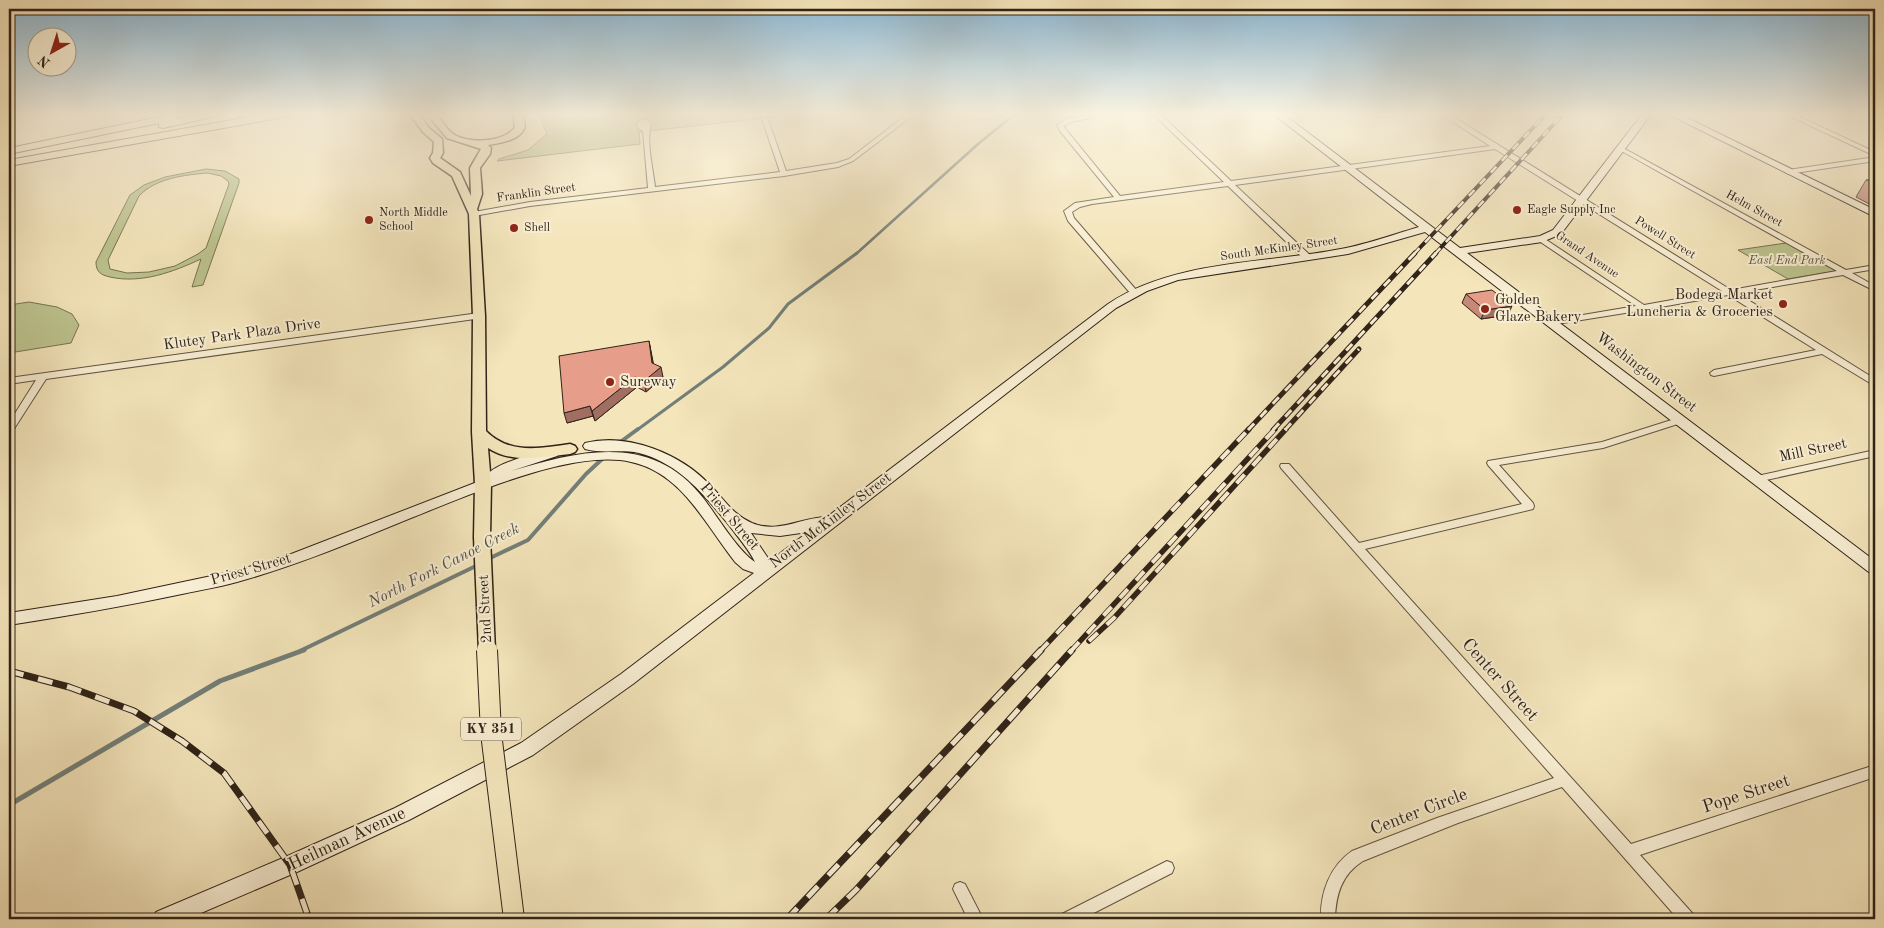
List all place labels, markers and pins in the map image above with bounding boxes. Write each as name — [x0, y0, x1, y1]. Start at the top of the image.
marker: Eagle Supply Inc — [1511, 204, 1523, 216]
place label: Eagle Supply Inc — [1527, 204, 1616, 216]
place label: North Middle School — [379, 207, 448, 233]
marker: North Middle School — [363, 214, 375, 226]
marker: Shell — [508, 222, 520, 234]
place label: Shell — [524, 222, 550, 234]
place label: Bodega Market Luncheria & Groceries — [1626, 288, 1773, 320]
place label: Golden Glaze Bakery — [1495, 293, 1582, 325]
marker: Bodega Market Luncheria & Groceries — [1777, 298, 1789, 310]
marker: Golden Glaze Bakery — [1479, 303, 1491, 315]
place label: Sureway — [620, 375, 677, 390]
marker: Sureway — [604, 376, 616, 388]

